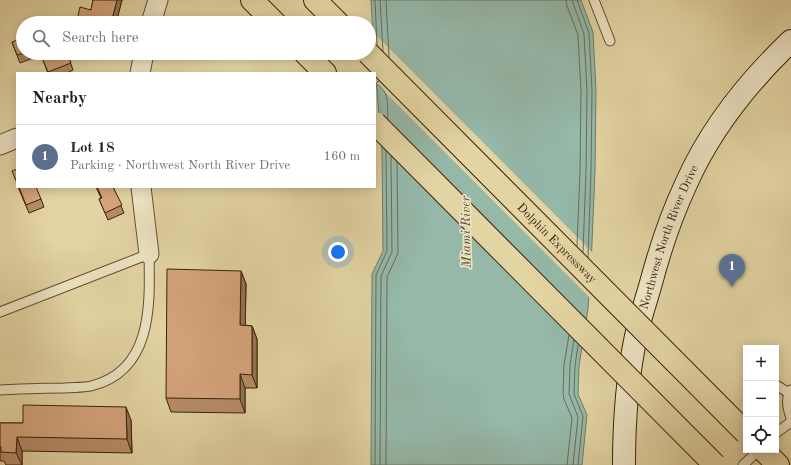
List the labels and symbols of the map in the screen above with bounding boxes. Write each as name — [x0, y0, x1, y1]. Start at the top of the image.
street label: Northwest North River Drive — [638, 163, 701, 311]
water label: Miami River — [459, 195, 474, 269]
street label: Dolphin Expressway — [514, 201, 599, 286]
your location — [328, 242, 348, 262]
pin: 1 — [719, 254, 745, 287]

